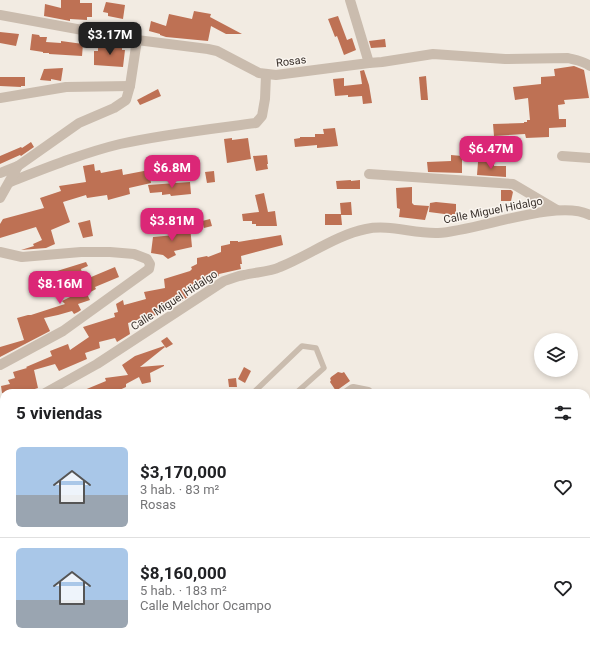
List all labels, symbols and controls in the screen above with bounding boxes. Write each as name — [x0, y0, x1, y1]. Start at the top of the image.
pin: $3.17M — [77, 22, 143, 56]
text: $3.17M — [88, 27, 133, 42]
street label: Rosas — [275, 53, 307, 70]
pin: $6.47M — [458, 136, 524, 170]
text: $6.47M — [469, 141, 514, 156]
pin: $6.8M — [144, 155, 200, 189]
text: $6.8M — [153, 160, 191, 175]
street label: Calle Miguel Hidalgo — [442, 195, 544, 226]
pin: $3.81M — [139, 208, 205, 242]
text: $3.81M — [150, 213, 195, 228]
street label: Calle Miguel Hidalgo — [129, 268, 220, 333]
pin: $8.16M — [27, 271, 93, 305]
text: $8.16M — [38, 276, 83, 291]
map controls — [534, 333, 578, 377]
button: layers — [534, 333, 578, 377]
icon: filters — [552, 402, 574, 424]
text: 5 viviendas — [16, 403, 102, 423]
text: $3,170,000 — [140, 462, 226, 482]
icon: home — [48, 463, 96, 511]
icon: heart — [552, 476, 574, 498]
text: 3 hab. · 83 m² — [140, 482, 219, 497]
text: Rosas — [140, 497, 176, 512]
text: $8,160,000 — [140, 563, 226, 583]
icon: home — [48, 564, 96, 612]
icon: heart — [552, 577, 574, 599]
text: 5 hab. · 183 m² — [140, 583, 227, 598]
text: Calle Melchor Ocampo — [140, 598, 271, 613]

